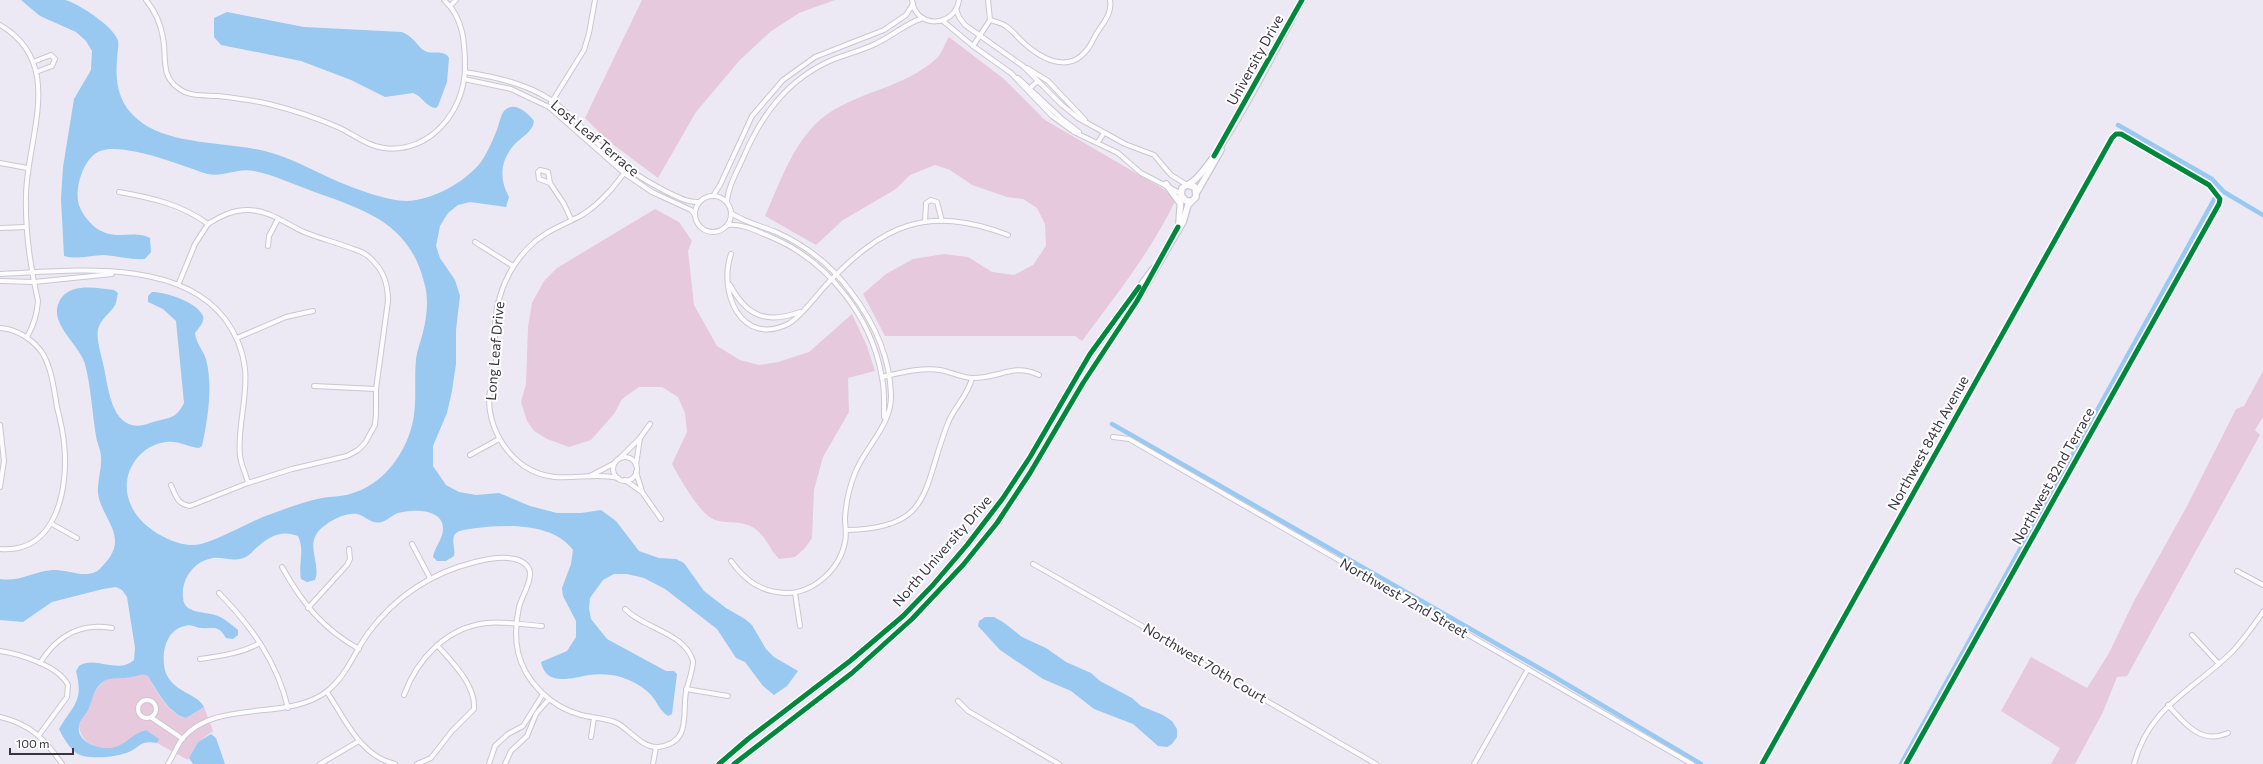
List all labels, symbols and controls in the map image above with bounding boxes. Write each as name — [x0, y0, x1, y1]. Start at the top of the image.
street label: University Drive — [1223, 11, 1286, 108]
street label: Lost Leaf Terrace — [548, 96, 643, 179]
street label: Long Leaf Drive — [482, 301, 507, 401]
street label: Northwest 84th Avenue — [1883, 373, 1972, 513]
street label: Northwest 82nd Terrace — [2008, 404, 2097, 547]
street label: North University Drive — [889, 492, 995, 610]
street label: Northwest 72nd Street — [1337, 554, 1471, 641]
street label: Northwest 70th Court — [1140, 619, 1270, 706]
scale bar — [10, 730, 73, 756]
text: 100 m — [16, 736, 50, 750]

